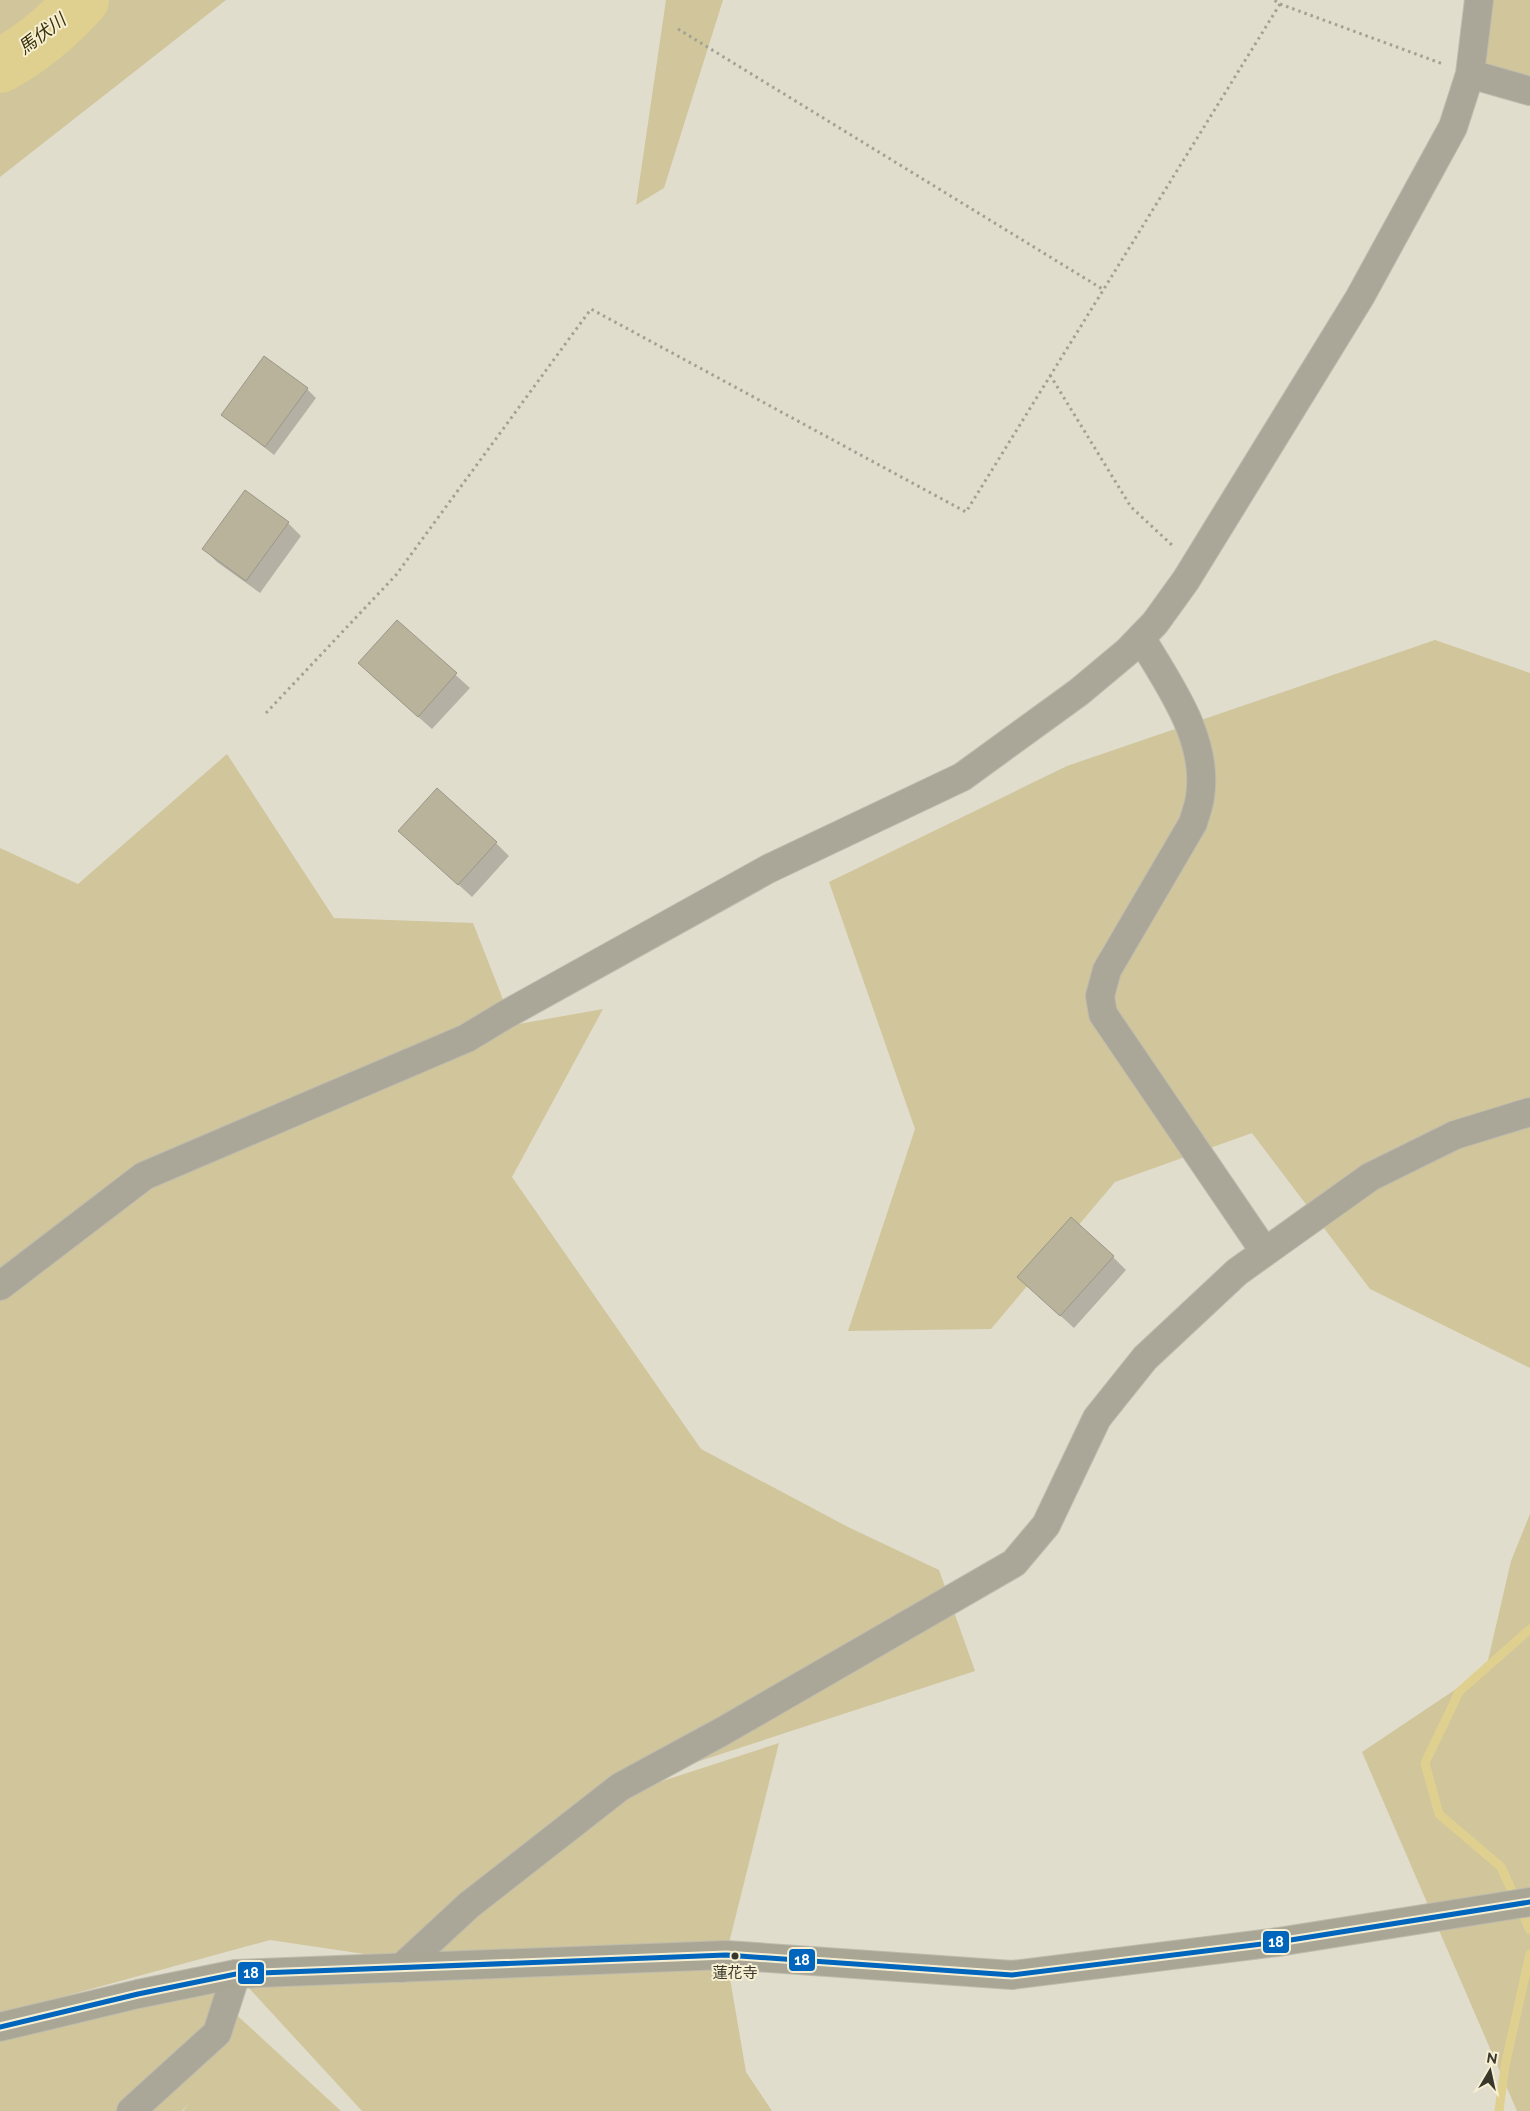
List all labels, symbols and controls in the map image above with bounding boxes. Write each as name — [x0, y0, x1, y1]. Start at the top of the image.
water label: 馬伏川 — [14, 8, 71, 58]
line badge: 18 — [1262, 1930, 1290, 1954]
text: 18 — [1268, 1934, 1284, 1950]
line badge: 18 — [788, 1948, 816, 1972]
marker: 蓮花寺 — [730, 1951, 740, 1961]
text: 18 — [794, 1952, 810, 1968]
line badge: 18 — [237, 1961, 265, 1985]
place label: 蓮花寺 — [712, 1964, 758, 1982]
text: 18 — [243, 1965, 259, 1981]
north arrow — [1465, 2046, 1515, 2096]
text: N — [1486, 2049, 1499, 2067]

